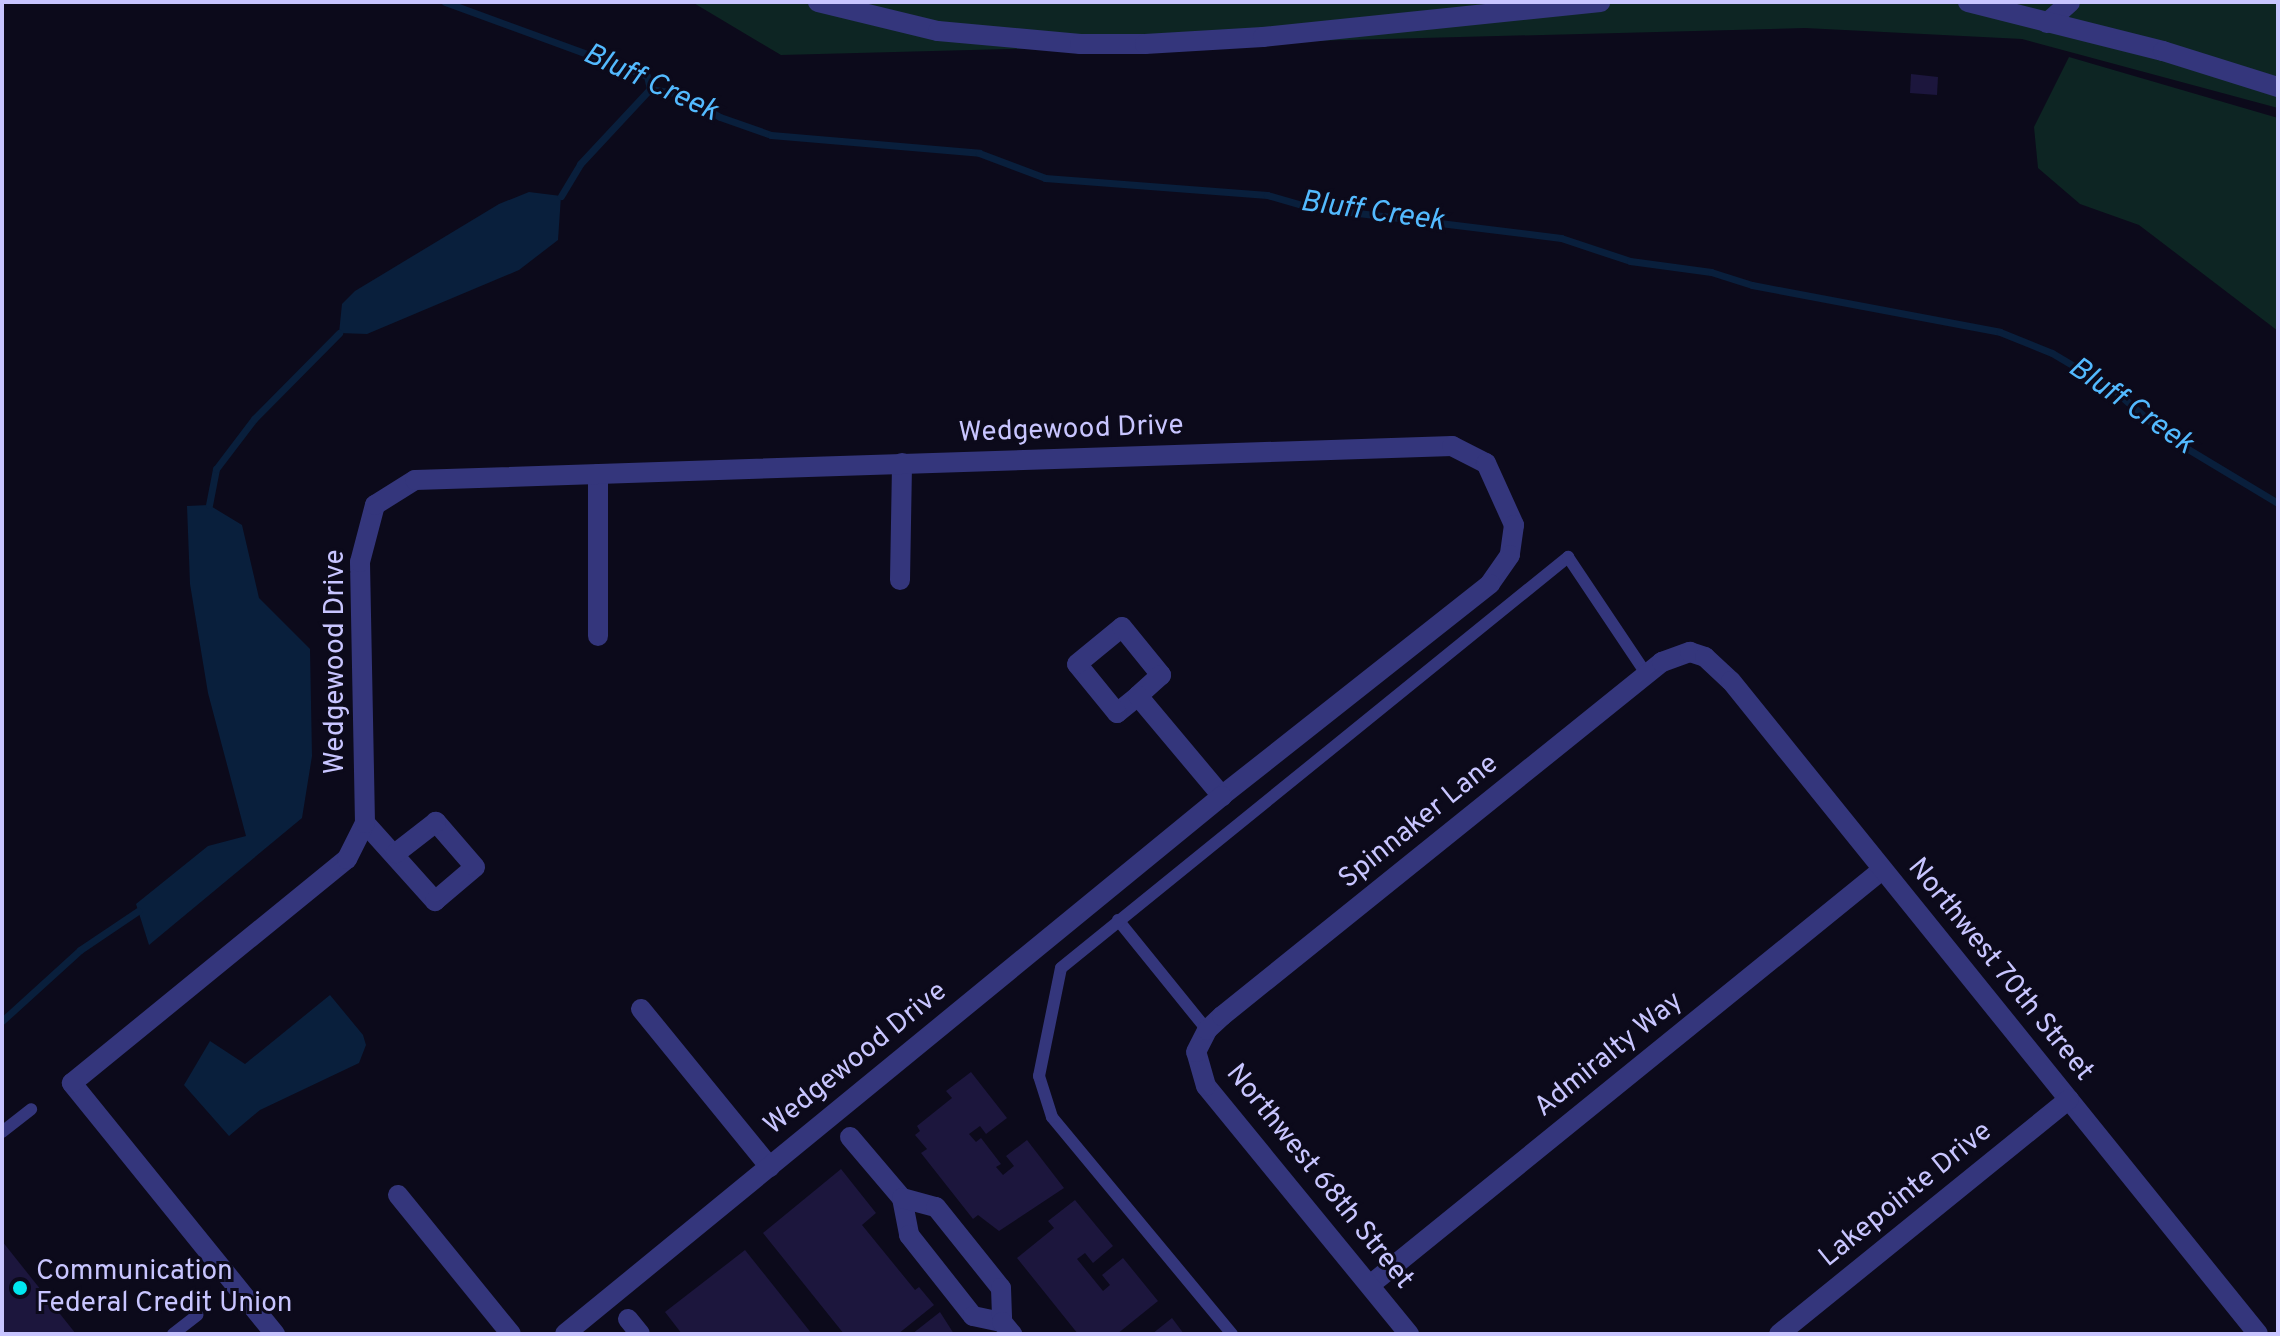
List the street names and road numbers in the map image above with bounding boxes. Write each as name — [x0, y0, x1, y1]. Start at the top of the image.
street label: Wedgewood Drive — [958, 409, 1184, 451]
street label: Wedgewood Drive — [319, 549, 353, 775]
street label: Spinnaker Lane — [1333, 747, 1505, 897]
street label: Northwest 70th Street — [1899, 851, 2101, 1089]
street label: Wedgewood Drive — [758, 975, 954, 1143]
street label: Admiralty Way — [1528, 985, 1690, 1125]
street label: Northwest 68th Street — [1218, 1058, 1420, 1296]
street label: Lakepointe Drive — [1813, 1115, 1999, 1275]

